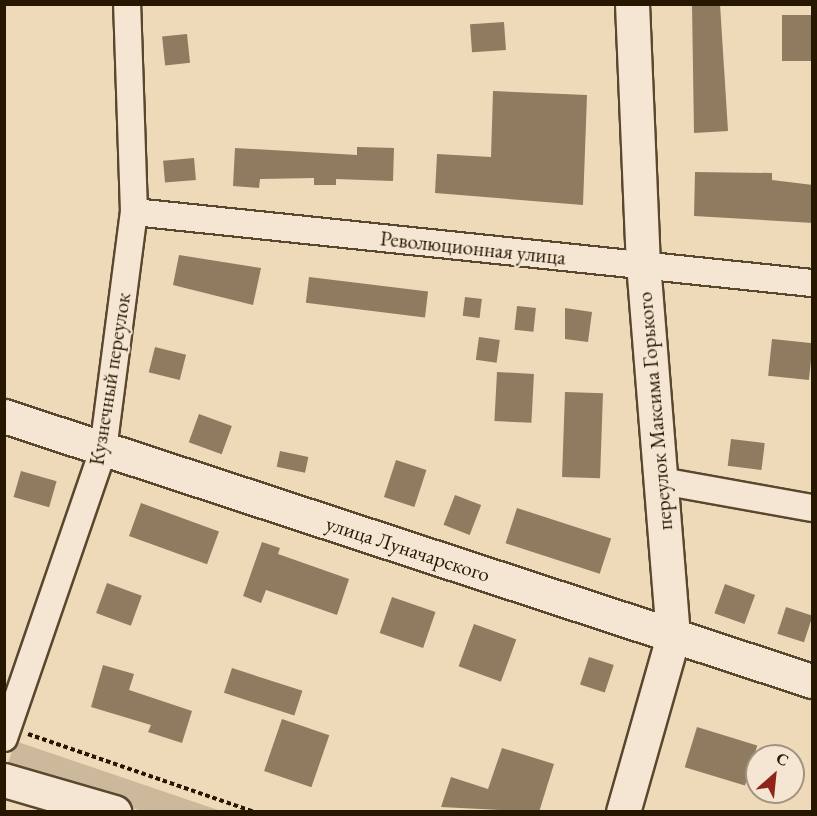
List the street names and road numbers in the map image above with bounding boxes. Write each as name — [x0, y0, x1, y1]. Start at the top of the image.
street label: Революционная улица — [379, 226, 567, 270]
street label: Кузнечный переулок — [84, 291, 136, 467]
street label: переулок Максима Горького — [632, 291, 678, 531]
street label: улица Луначарского — [323, 511, 493, 587]

